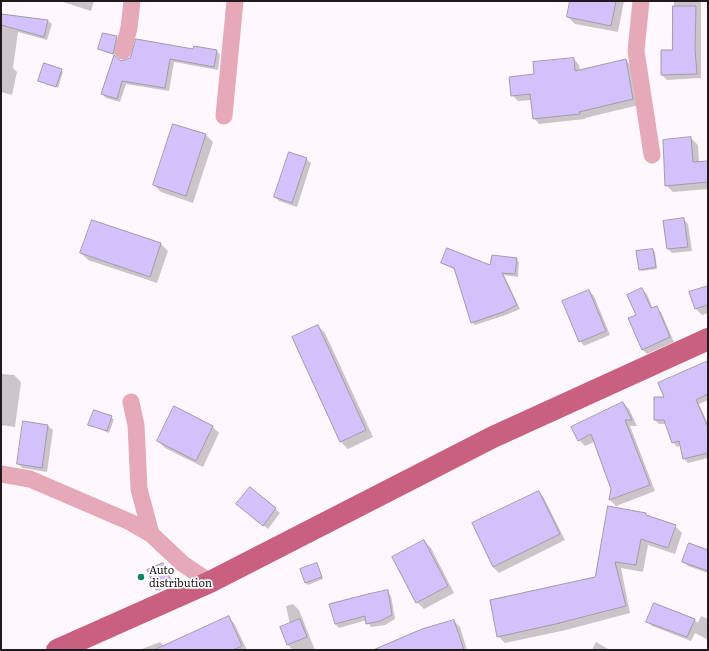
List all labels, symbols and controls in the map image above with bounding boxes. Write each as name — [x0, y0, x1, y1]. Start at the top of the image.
place label: Auto distribution — [149, 564, 212, 590]
marker: Auto distribution — [136, 572, 146, 582]

